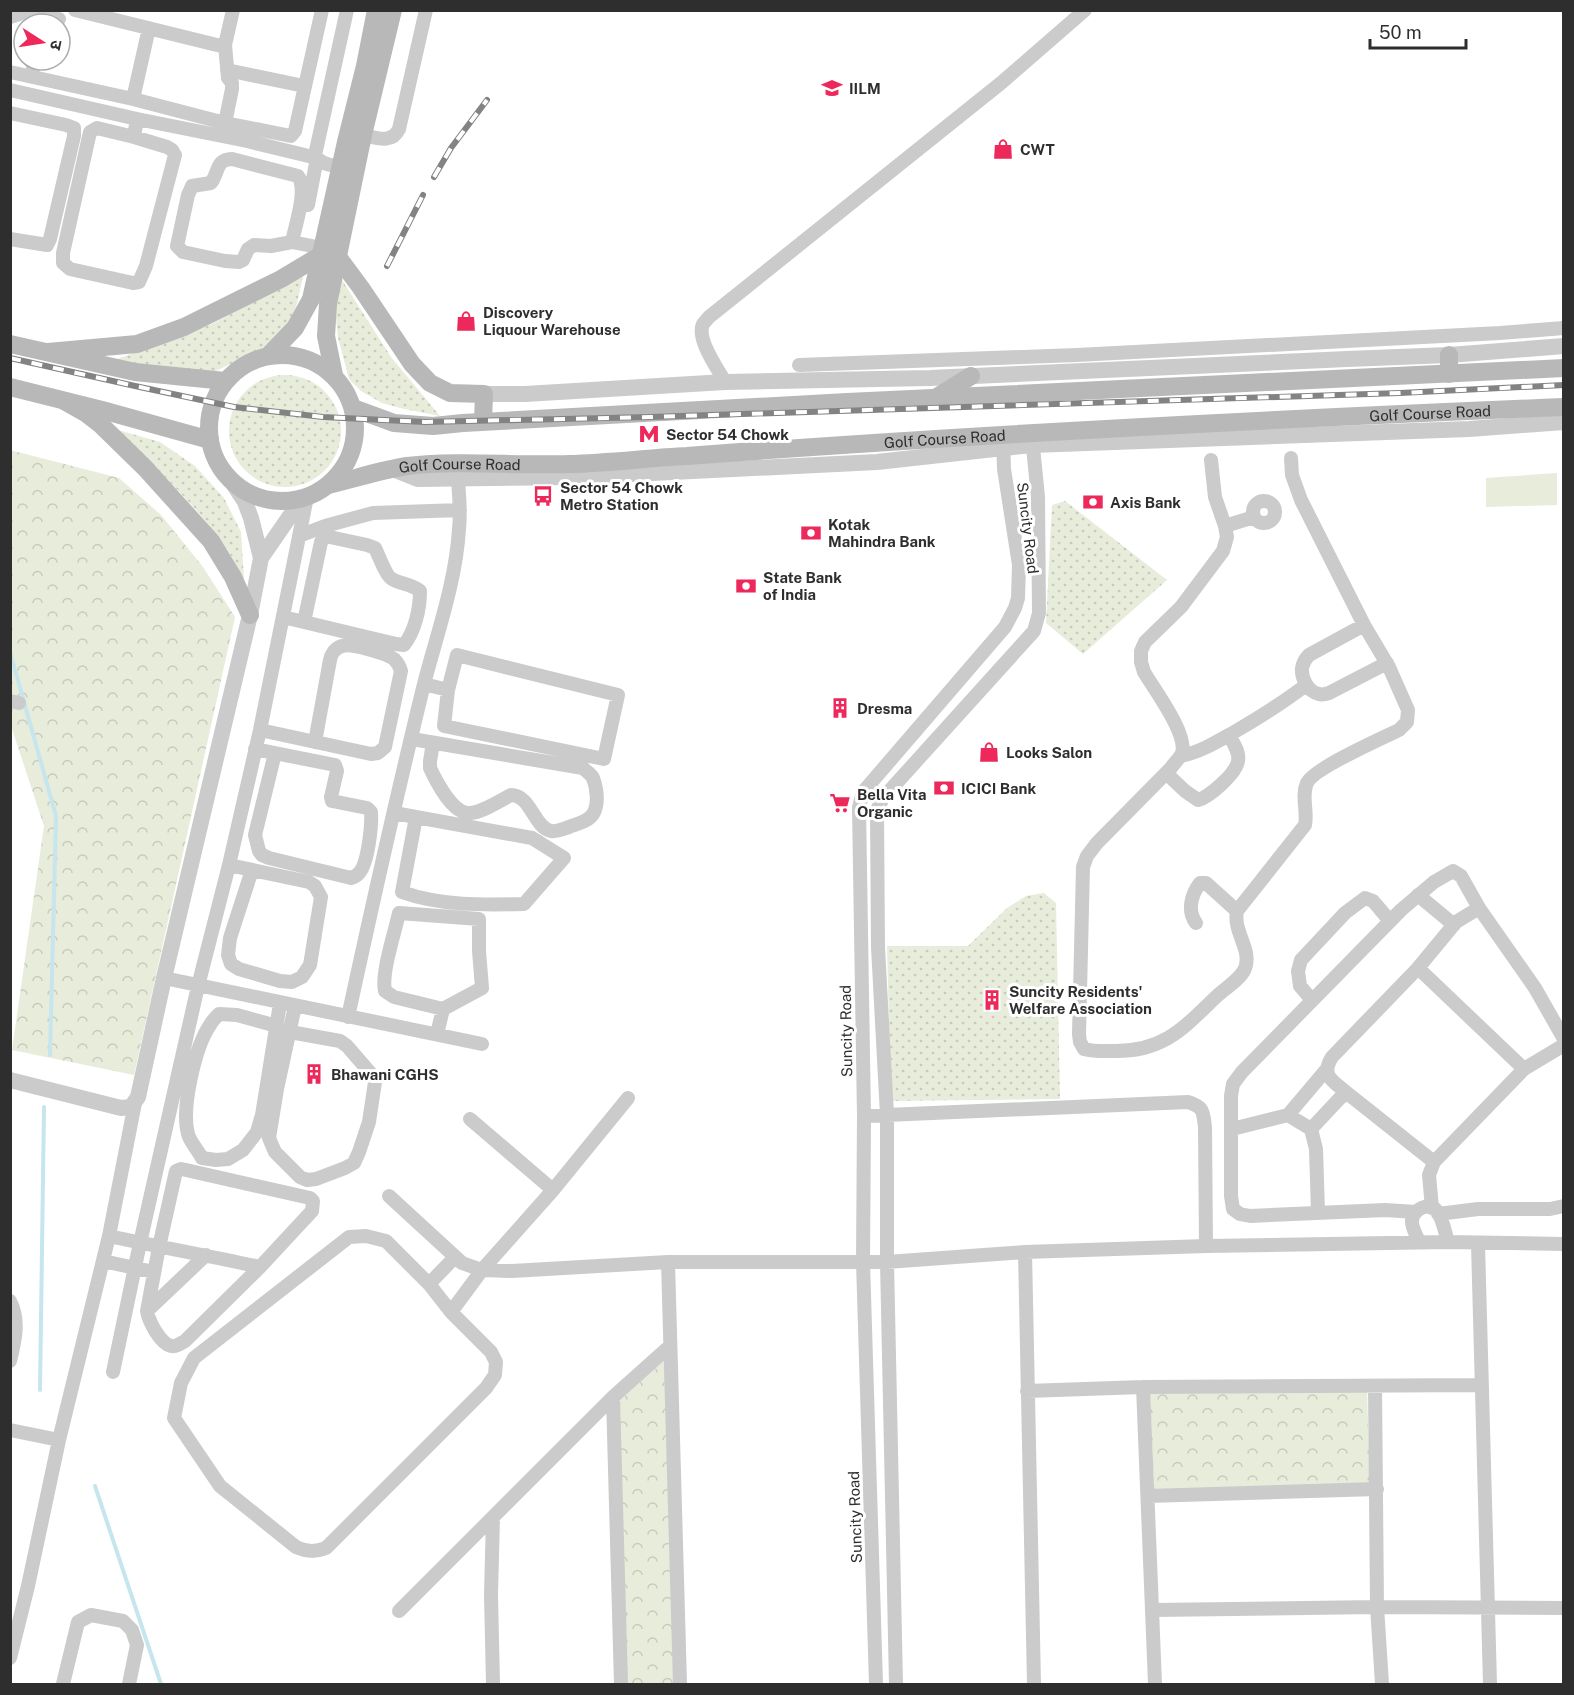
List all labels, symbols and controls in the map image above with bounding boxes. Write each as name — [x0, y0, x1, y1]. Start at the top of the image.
north arrow — [12, 12, 72, 72]
scale bar — [1370, 12, 1466, 50]
text: 50 m — [1379, 22, 1422, 43]
text: उ — [46, 38, 66, 52]
school or university icon: IILM — [820, 76, 844, 100]
place label: IILM — [849, 80, 881, 97]
shop icon: CWT — [991, 137, 1015, 161]
place label: CWT — [1020, 141, 1055, 158]
place label: Discovery Liquour Warehouse — [483, 304, 621, 338]
shop icon: Discovery Liquour Warehouse — [454, 309, 478, 333]
street label: Golf Course Road — [1369, 402, 1491, 424]
metro station icon: Sector 54 Chowk — [637, 422, 661, 446]
place label: Sector 54 Chowk — [666, 426, 789, 443]
street label: Golf Course Road — [883, 426, 1006, 451]
street label: Golf Course Road — [398, 455, 521, 476]
place label: Sector 54 Chowk Metro Station — [560, 479, 683, 513]
street label: Suncity Road — [1014, 481, 1042, 575]
bus stop icon: Sector 54 Chowk Metro Station — [531, 484, 555, 508]
bank icon: Axis Bank — [1081, 490, 1105, 514]
place label: Axis Bank — [1110, 494, 1181, 511]
place label: Kotak Mahindra Bank — [828, 516, 936, 550]
bank icon: Kotak Mahindra Bank — [799, 521, 823, 545]
place label: State Bank of India — [763, 569, 842, 603]
bank icon: State Bank of India — [734, 574, 758, 598]
building icon: Dresma — [828, 696, 852, 720]
place label: Dresma — [857, 700, 912, 717]
shop icon: Looks Salon — [977, 740, 1001, 764]
place label: Looks Salon — [1006, 744, 1092, 761]
bank icon: ICICI Bank — [932, 776, 956, 800]
place label: ICICI Bank — [961, 780, 1036, 797]
place label: Bella Vita Organic — [857, 786, 927, 820]
supermarket icon: Bella Vita Organic — [828, 791, 852, 815]
place label: Suncity Residents' Welfare Association — [1009, 983, 1152, 1017]
street label: Suncity Road — [837, 985, 855, 1077]
building icon: Suncity Residents' Welfare Association — [980, 988, 1004, 1012]
building icon: Bhawani CGHS — [302, 1062, 326, 1086]
place label: Bhawani CGHS — [331, 1066, 439, 1083]
street label: Suncity Road — [845, 1471, 865, 1563]

